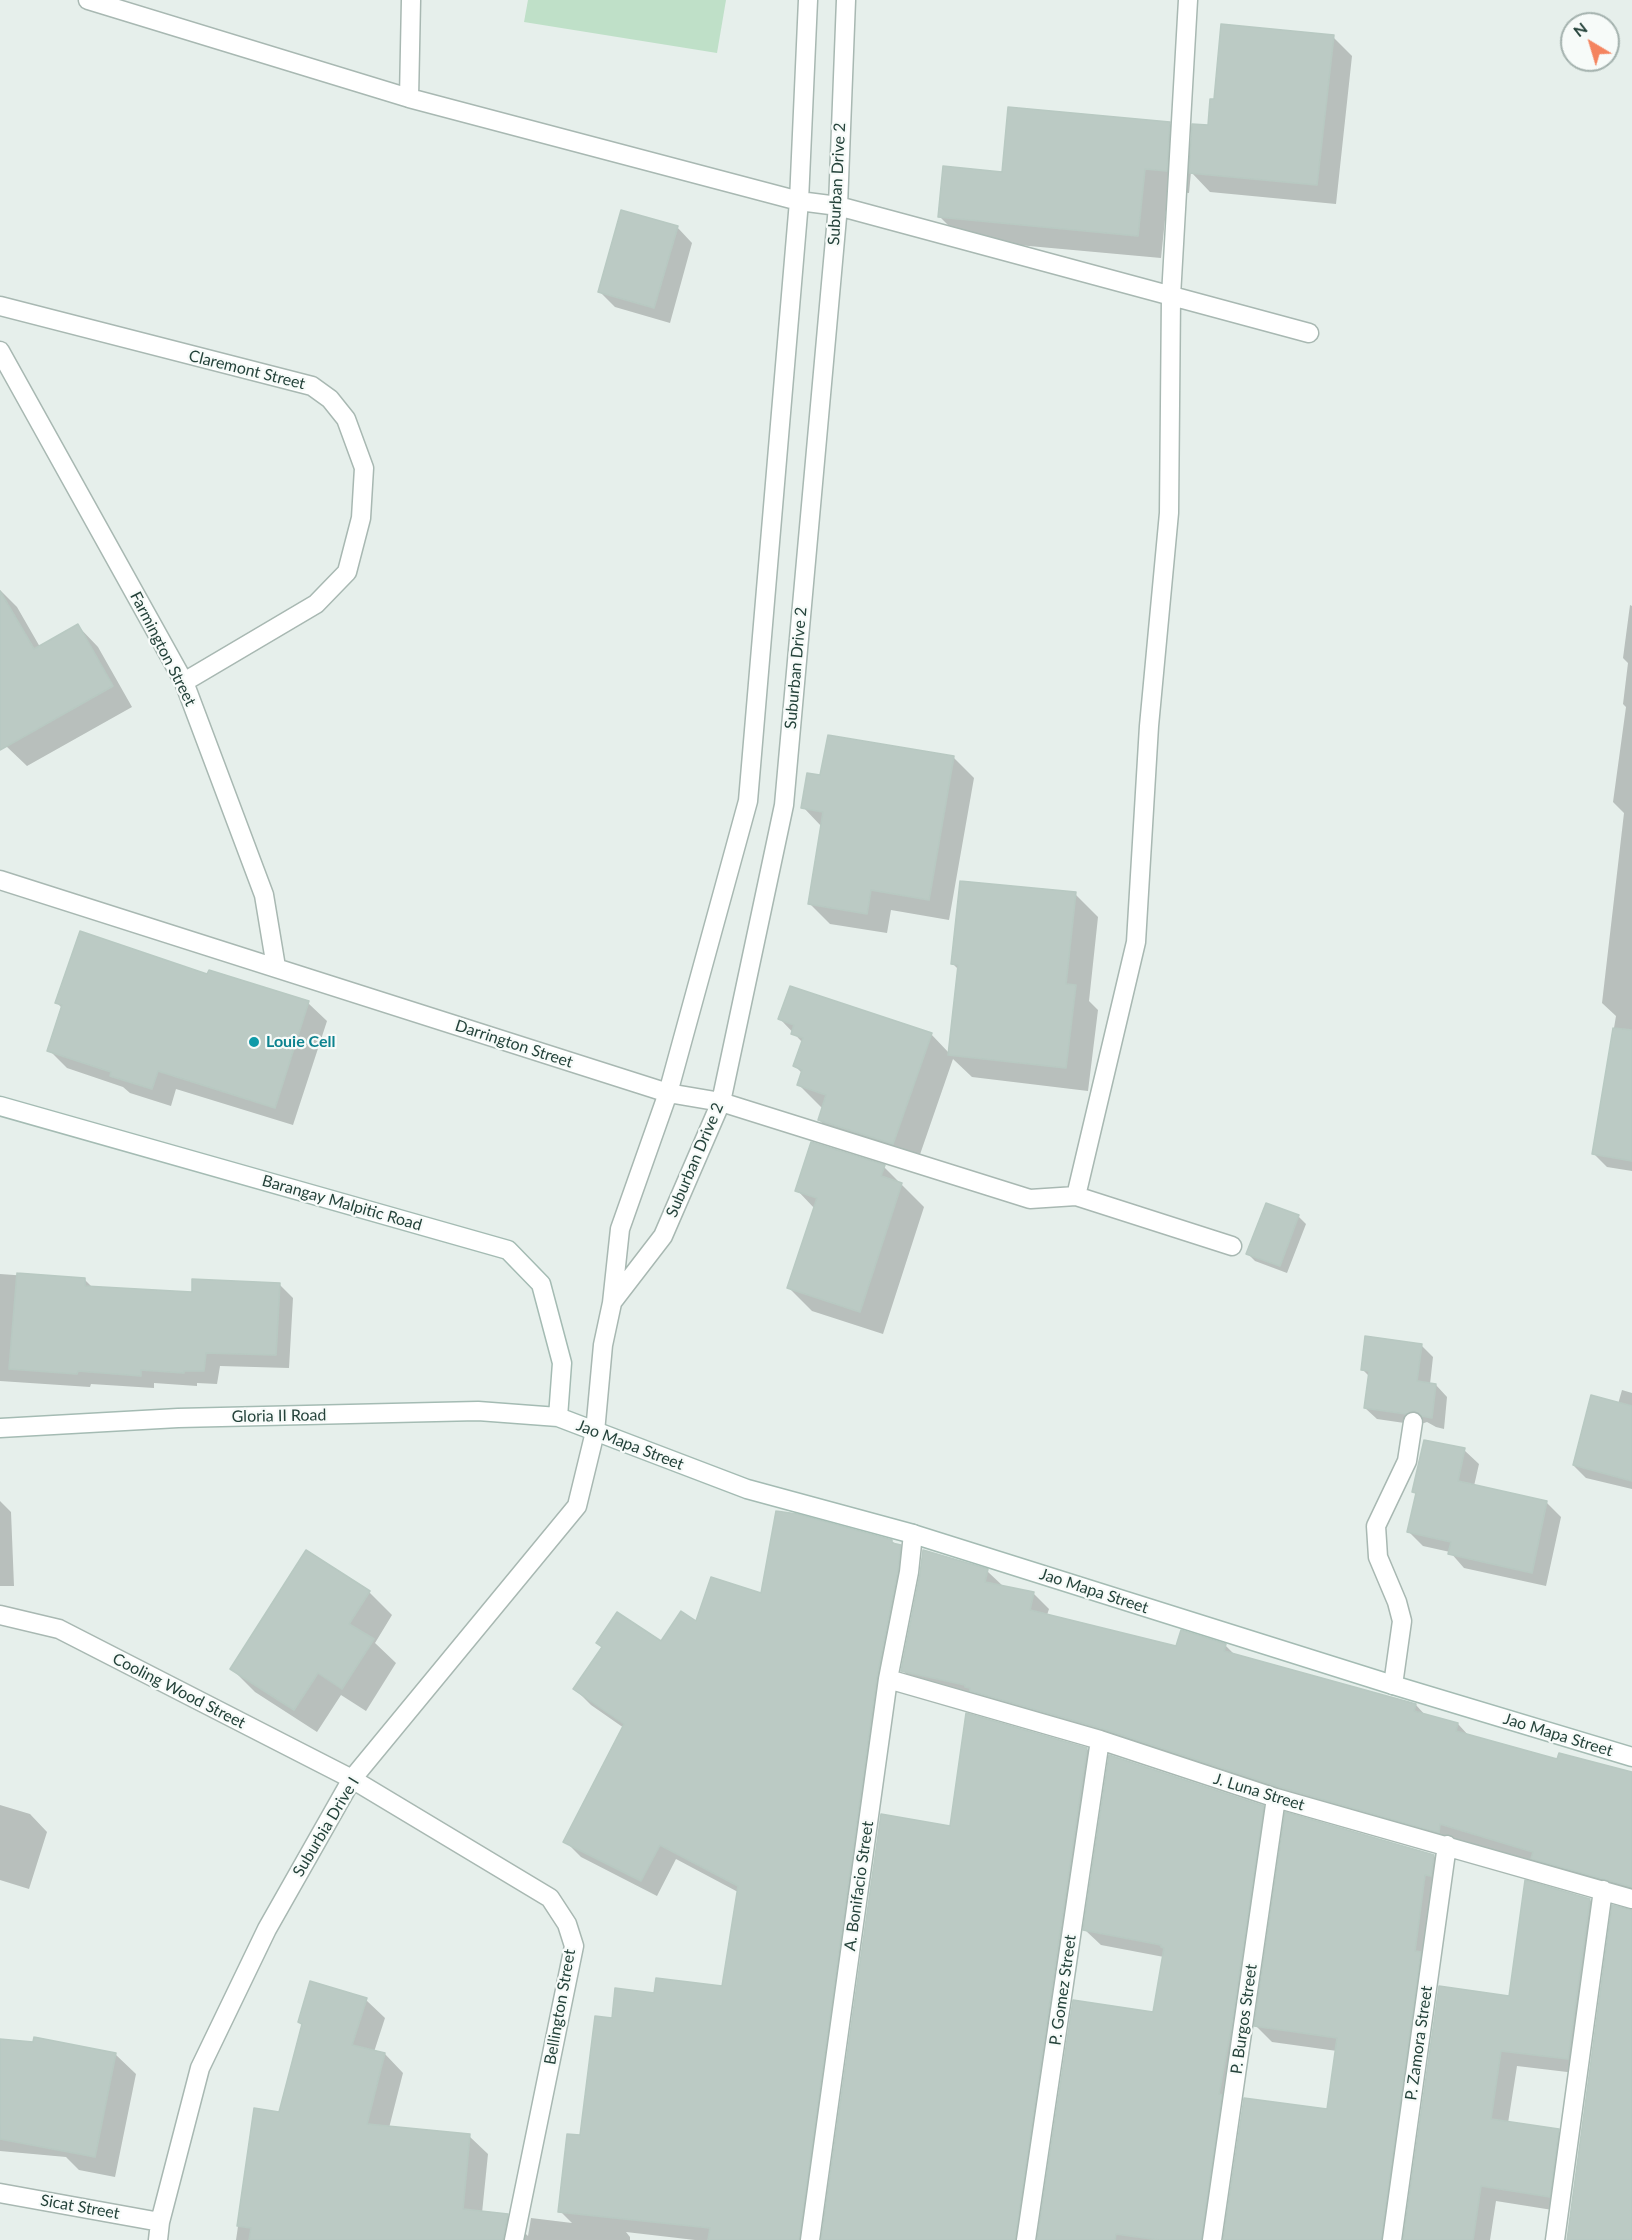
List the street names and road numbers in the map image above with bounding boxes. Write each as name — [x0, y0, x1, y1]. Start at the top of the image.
street label: Suburban Drive 2 — [824, 122, 850, 246]
street label: Claremont Street — [187, 346, 307, 394]
street label: Farmington Street — [126, 589, 200, 709]
street label: Suburban Drive 2 — [781, 606, 811, 730]
street label: Darrington Street — [453, 1016, 575, 1072]
street label: Suburban Drive 2 — [662, 1100, 728, 1220]
street label: Barangay Malpitic Road — [260, 1171, 424, 1235]
street label: Gloria II Road — [231, 1406, 327, 1426]
street label: Jao Mapa Street — [574, 1416, 686, 1474]
street label: Jao Mapa Street — [1037, 1564, 1151, 1618]
street label: Cooling Wood Street — [109, 1649, 249, 1733]
street label: Jao Mapa Street — [1501, 1709, 1615, 1761]
street label: J. Luna Street — [1211, 1769, 1307, 1815]
street label: Suburbia Drive I — [289, 1774, 363, 1880]
street label: A. Bonifacio Street — [840, 1820, 878, 1952]
street label: P. Gomez Street — [1046, 1933, 1080, 2047]
street label: Bellington Street — [540, 1948, 580, 2066]
street label: P. Burgos Street — [1227, 1963, 1261, 2075]
street label: P. Zamora Street — [1401, 1984, 1437, 2102]
street label: Sicat Street — [39, 2191, 121, 2223]

